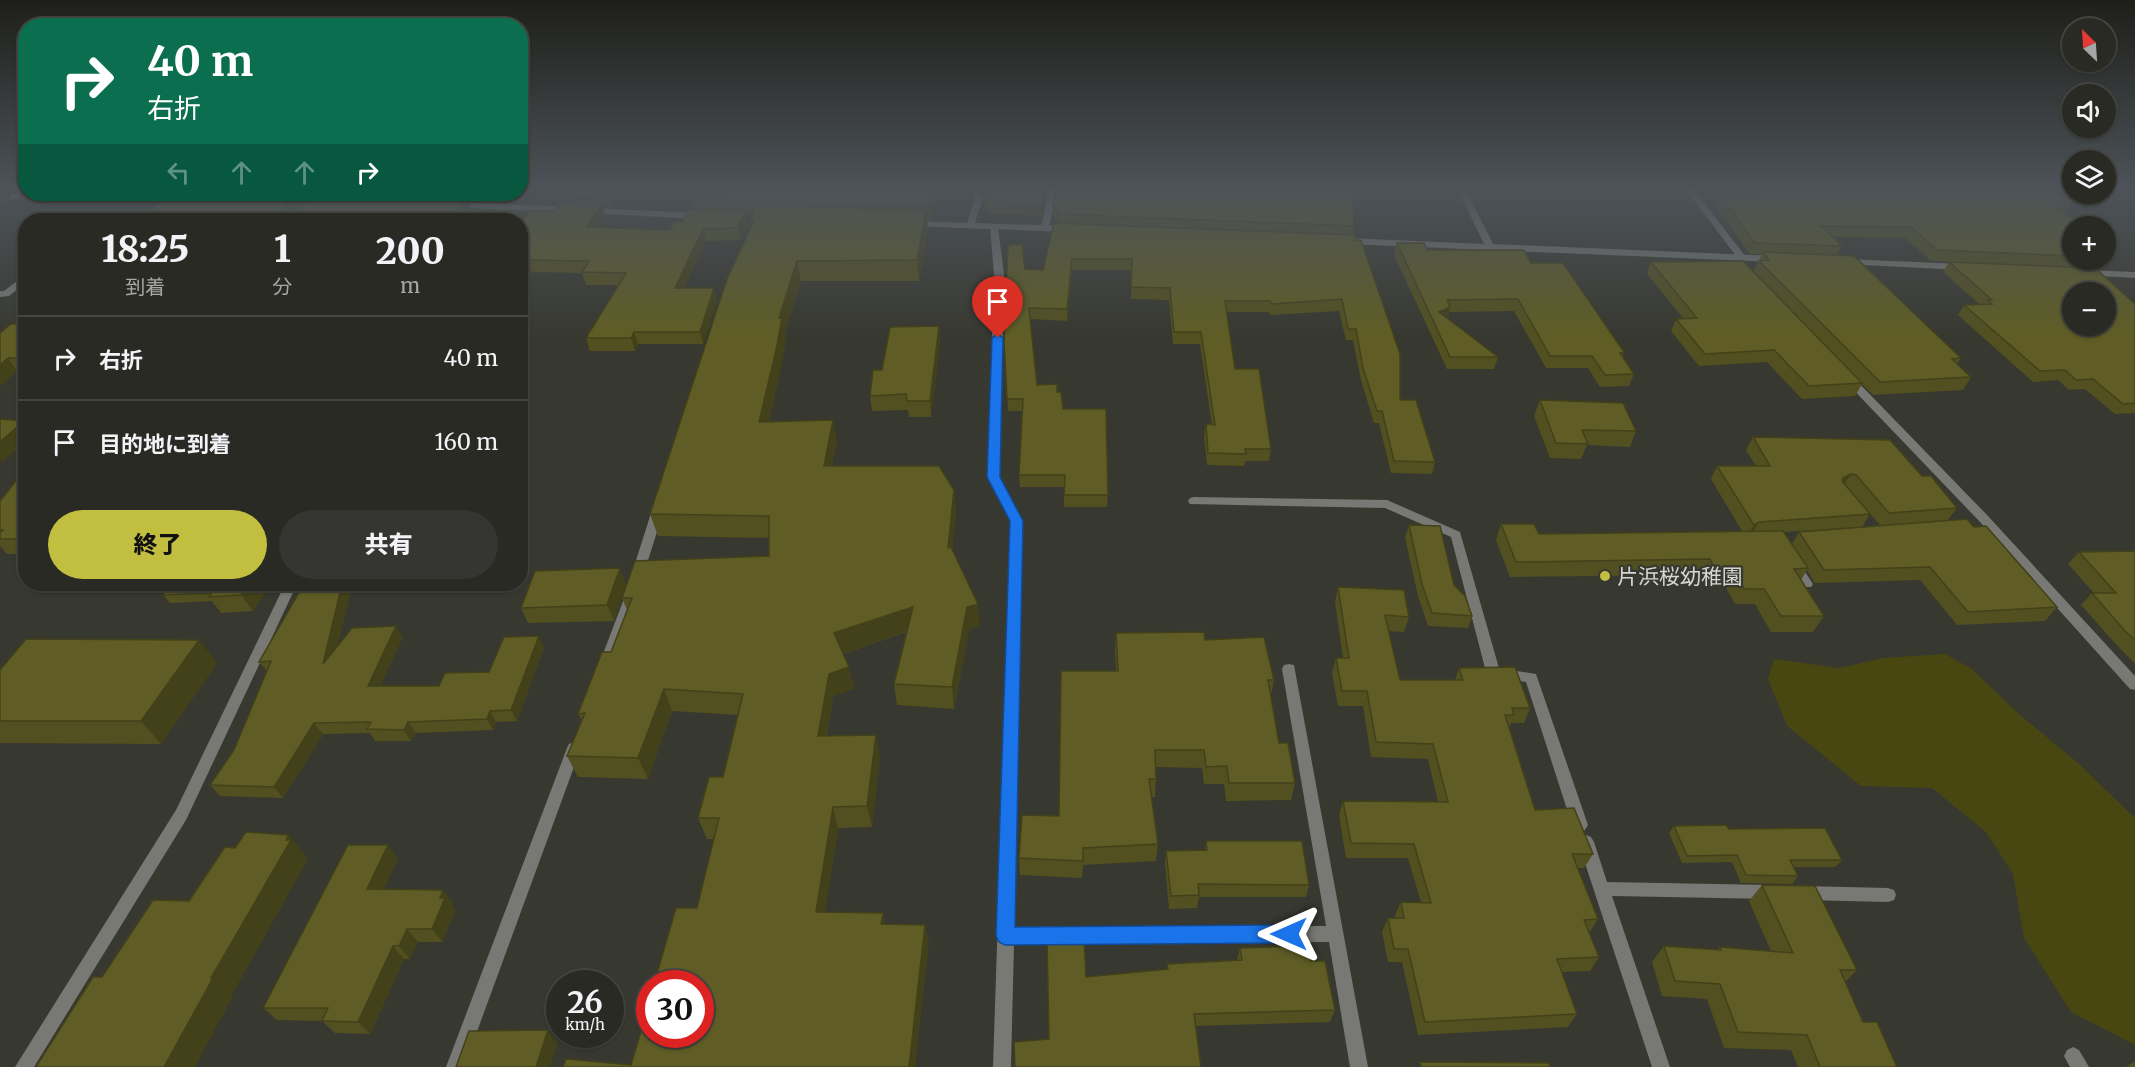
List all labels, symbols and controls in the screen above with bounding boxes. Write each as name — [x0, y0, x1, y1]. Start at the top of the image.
north arrow — [2062, 18, 2116, 72]
map controls — [2062, 18, 2116, 336]
text: 40 m — [147, 35, 253, 87]
icon: right — [48, 42, 126, 120]
button: sound — [2062, 84, 2116, 138]
text: 右折 — [147, 91, 201, 125]
button: layers — [2062, 150, 2116, 204]
icon: left — [162, 156, 195, 189]
icon: ahead — [225, 156, 258, 189]
icon: ahead — [288, 156, 321, 189]
icon: right — [351, 156, 384, 189]
button: + — [2062, 216, 2116, 270]
text: 18:25 — [101, 227, 189, 272]
text: 1 — [274, 227, 291, 272]
text: 200 — [376, 229, 445, 274]
text: m — [400, 273, 420, 298]
text: 到着 — [125, 274, 165, 299]
text: 分 — [273, 274, 293, 299]
pin — [972, 276, 1023, 338]
button: − — [2062, 282, 2116, 336]
icon: arrive — [981, 285, 1014, 318]
icon: right — [48, 342, 81, 375]
text: 40 m — [443, 344, 498, 372]
text: 右折 — [99, 346, 143, 374]
icon: arrive — [48, 426, 81, 459]
text: 160 m — [434, 428, 498, 456]
text: 目的地に到着 — [99, 430, 231, 458]
button: 終了 — [48, 510, 267, 579]
button: 共有 — [279, 510, 498, 579]
place label: 片浜桜幼稚園 — [1617, 563, 1743, 590]
marker: 片浜桜幼稚園 — [1598, 569, 1612, 583]
position arrow — [1257, 902, 1321, 966]
speed limit sign: 30 — [636, 970, 714, 1048]
text: 26 — [567, 983, 603, 1021]
text: km/h — [565, 1015, 605, 1034]

